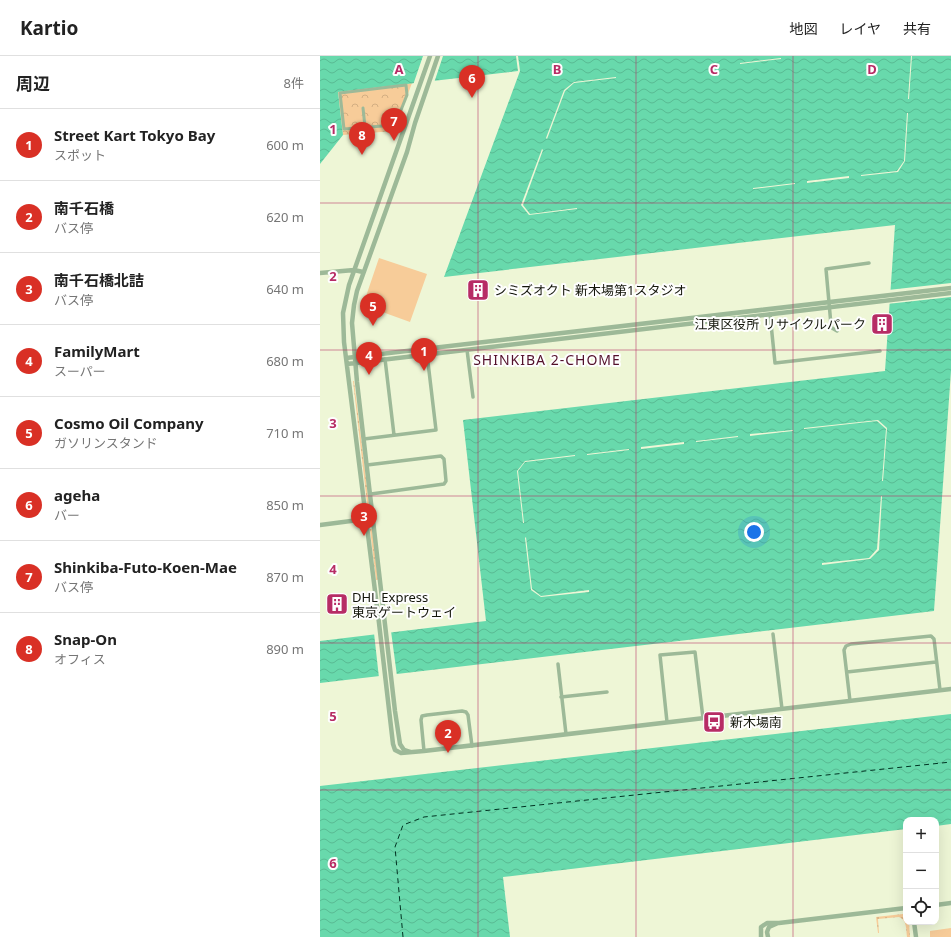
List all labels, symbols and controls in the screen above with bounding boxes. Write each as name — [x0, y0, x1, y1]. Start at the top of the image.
text: Kartio — [20, 15, 78, 41]
text: 地図 — [789, 19, 817, 38]
text: レイヤ — [839, 19, 881, 38]
text: 共有 — [903, 19, 931, 38]
text: A — [395, 60, 404, 78]
text: B — [553, 60, 561, 78]
text: C — [710, 60, 718, 78]
text: D — [867, 60, 877, 78]
pin: 6 — [459, 65, 485, 98]
text: 周辺 — [16, 72, 50, 95]
text: 8件 — [284, 74, 304, 92]
pin: 7 — [381, 108, 407, 141]
text: 1 — [329, 120, 337, 138]
pin: 8 — [349, 122, 375, 155]
text: Street Kart Tokyo Bay — [54, 125, 215, 145]
text: 1 — [25, 136, 33, 154]
text: 600 m — [266, 136, 304, 154]
text: スポット — [54, 146, 106, 164]
text: 南千石橋 — [54, 198, 114, 218]
text: 2 — [25, 208, 33, 226]
text: 620 m — [266, 208, 304, 226]
text: バス停 — [54, 219, 93, 237]
text: 2 — [329, 267, 337, 285]
text: 南千石橋北詰 — [54, 270, 144, 290]
building icon: シミズオクト 新木場第1スタジオ — [465, 277, 491, 303]
text: 3 — [25, 280, 33, 298]
text: 640 m — [266, 280, 304, 298]
place label: シミズオクト 新木場第1スタジオ — [494, 281, 687, 299]
text: バス停 — [54, 291, 93, 309]
pin: 5 — [360, 293, 386, 326]
building icon: 江東区役所 リサイクルパーク — [869, 311, 895, 337]
place label: 江東区役所 リサイクルパーク — [694, 315, 866, 333]
pin: 1 — [411, 338, 437, 371]
text: FamilyMart — [54, 341, 140, 361]
pin: 4 — [356, 342, 382, 375]
district label: SHINKIBA 2-CHOME — [473, 350, 621, 369]
text: 4 — [25, 352, 33, 370]
text: 680 m — [266, 352, 304, 370]
text: スーパー — [54, 362, 106, 380]
text: Cosmo Oil Company — [54, 413, 204, 433]
text: 3 — [329, 414, 337, 432]
text: 5 — [25, 424, 33, 442]
text: 710 m — [266, 424, 304, 442]
text: ガソリンスタンド — [54, 434, 158, 452]
text: ageha — [54, 485, 100, 505]
text: 6 — [25, 496, 33, 514]
text: 850 m — [266, 496, 304, 514]
pin: 3 — [351, 503, 377, 536]
text: バー — [54, 506, 80, 524]
your location — [744, 522, 764, 542]
text: Shinkiba-Futo-Koen-Mae — [54, 557, 237, 577]
text: 4 — [329, 560, 337, 578]
text: 7 — [25, 568, 33, 586]
text: 870 m — [266, 568, 304, 586]
text: バス停 — [54, 578, 93, 596]
place label: DHL Express 東京ゲートウェイ — [352, 588, 456, 621]
building icon: DHL Express 東京ゲートウェイ — [324, 591, 350, 617]
text: Snap-On — [54, 629, 117, 649]
text: 8 — [25, 640, 33, 658]
text: 890 m — [266, 640, 304, 658]
text: オフィス — [54, 650, 106, 668]
text: 5 — [329, 707, 337, 725]
bus stop icon: 新木場南 — [701, 709, 727, 735]
place label: 新木場南 — [730, 713, 782, 731]
pin: 2 — [435, 720, 461, 753]
map controls — [903, 817, 939, 925]
button: + — [903, 817, 939, 853]
button: − — [903, 853, 939, 889]
text: 6 — [329, 854, 337, 872]
button: locate — [903, 889, 939, 925]

